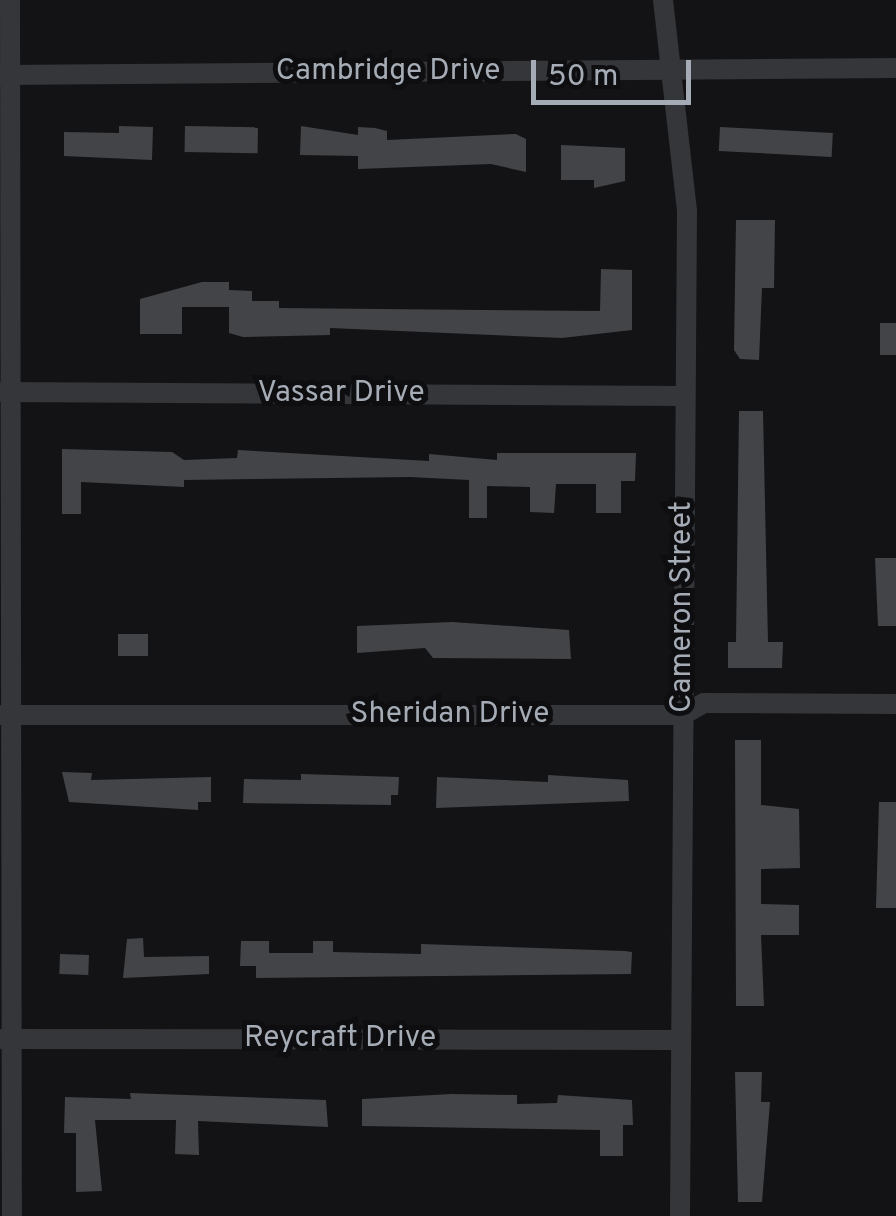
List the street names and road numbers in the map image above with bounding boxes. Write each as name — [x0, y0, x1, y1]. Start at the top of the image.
street label: Cambridge Drive — [276, 54, 500, 90]
street label: Vassar Drive — [257, 376, 425, 412]
street label: Cameron Street — [665, 501, 701, 713]
street label: Sheridan Drive — [351, 697, 549, 733]
street label: Reycraft Drive — [244, 1021, 436, 1057]

